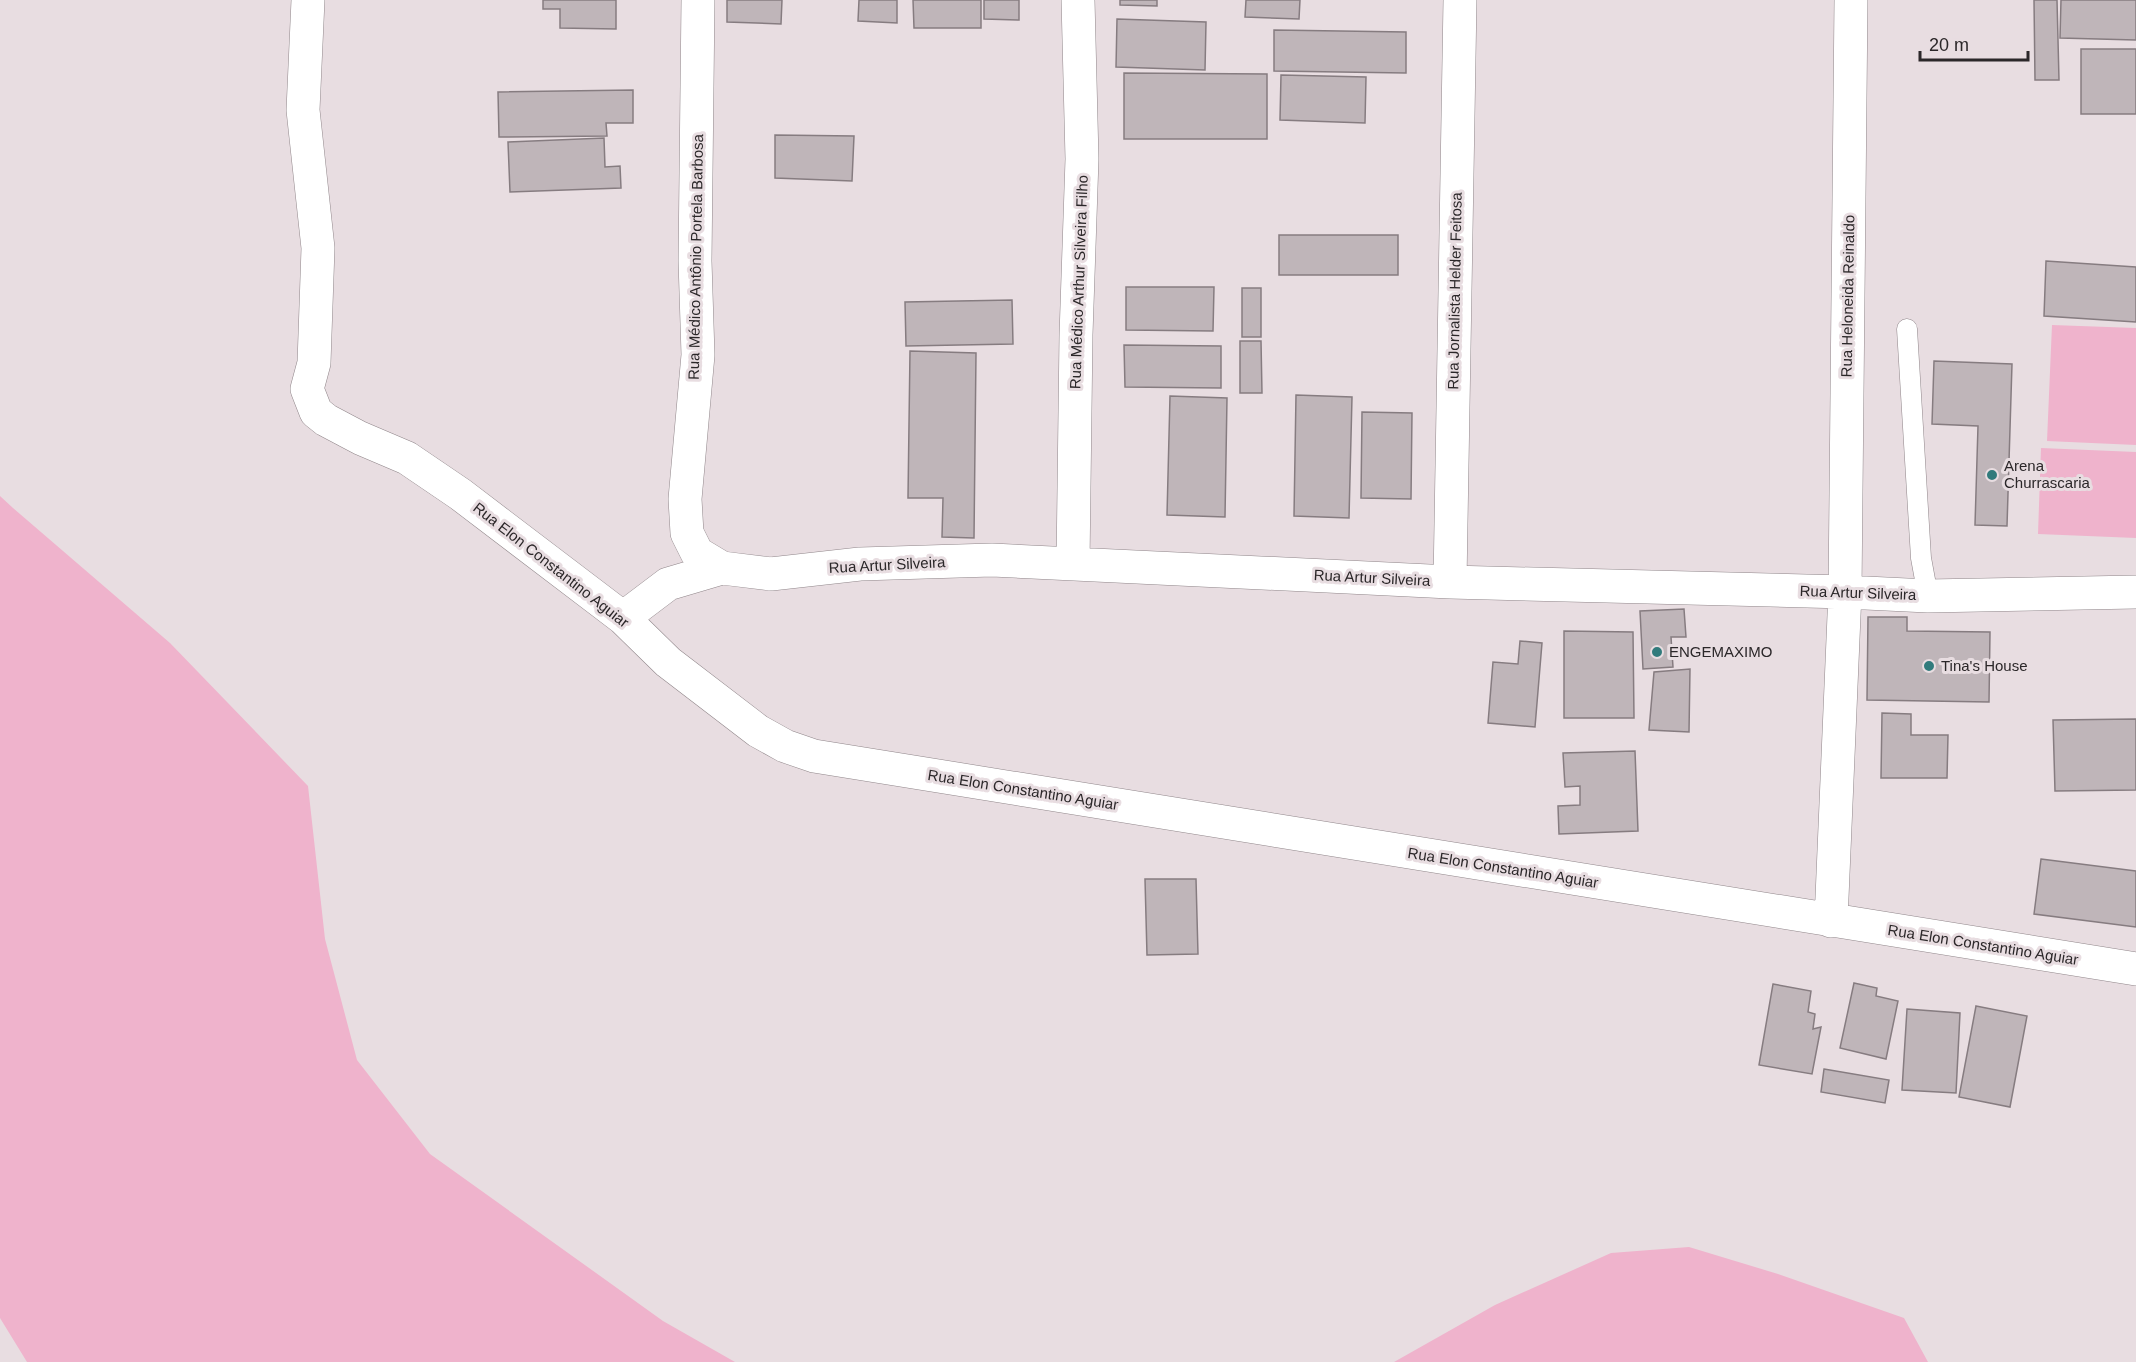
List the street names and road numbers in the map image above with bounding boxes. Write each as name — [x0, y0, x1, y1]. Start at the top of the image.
street label: Rua Médico Antônio Portela Barbosa — [685, 133, 706, 380]
street label: Rua Médico Arthur Silveira Filho — [1066, 175, 1091, 389]
street label: Rua Jornalista Helder Feitosa — [1444, 191, 1465, 390]
street label: Rua Heloneida Reinaldo — [1838, 215, 1857, 377]
street label: Rua Elon Constantino Aguiar — [470, 499, 632, 631]
street label: Rua Artur Silveira — [828, 553, 946, 576]
street label: Rua Artur Silveira — [1313, 566, 1431, 589]
street label: Rua Artur Silveira — [1799, 582, 1917, 603]
street label: Rua Elon Constantino Aguiar — [927, 766, 1120, 813]
street label: Rua Elon Constantino Aguiar — [1407, 844, 1600, 891]
street label: Rua Elon Constantino Aguiar — [1887, 921, 2080, 968]

